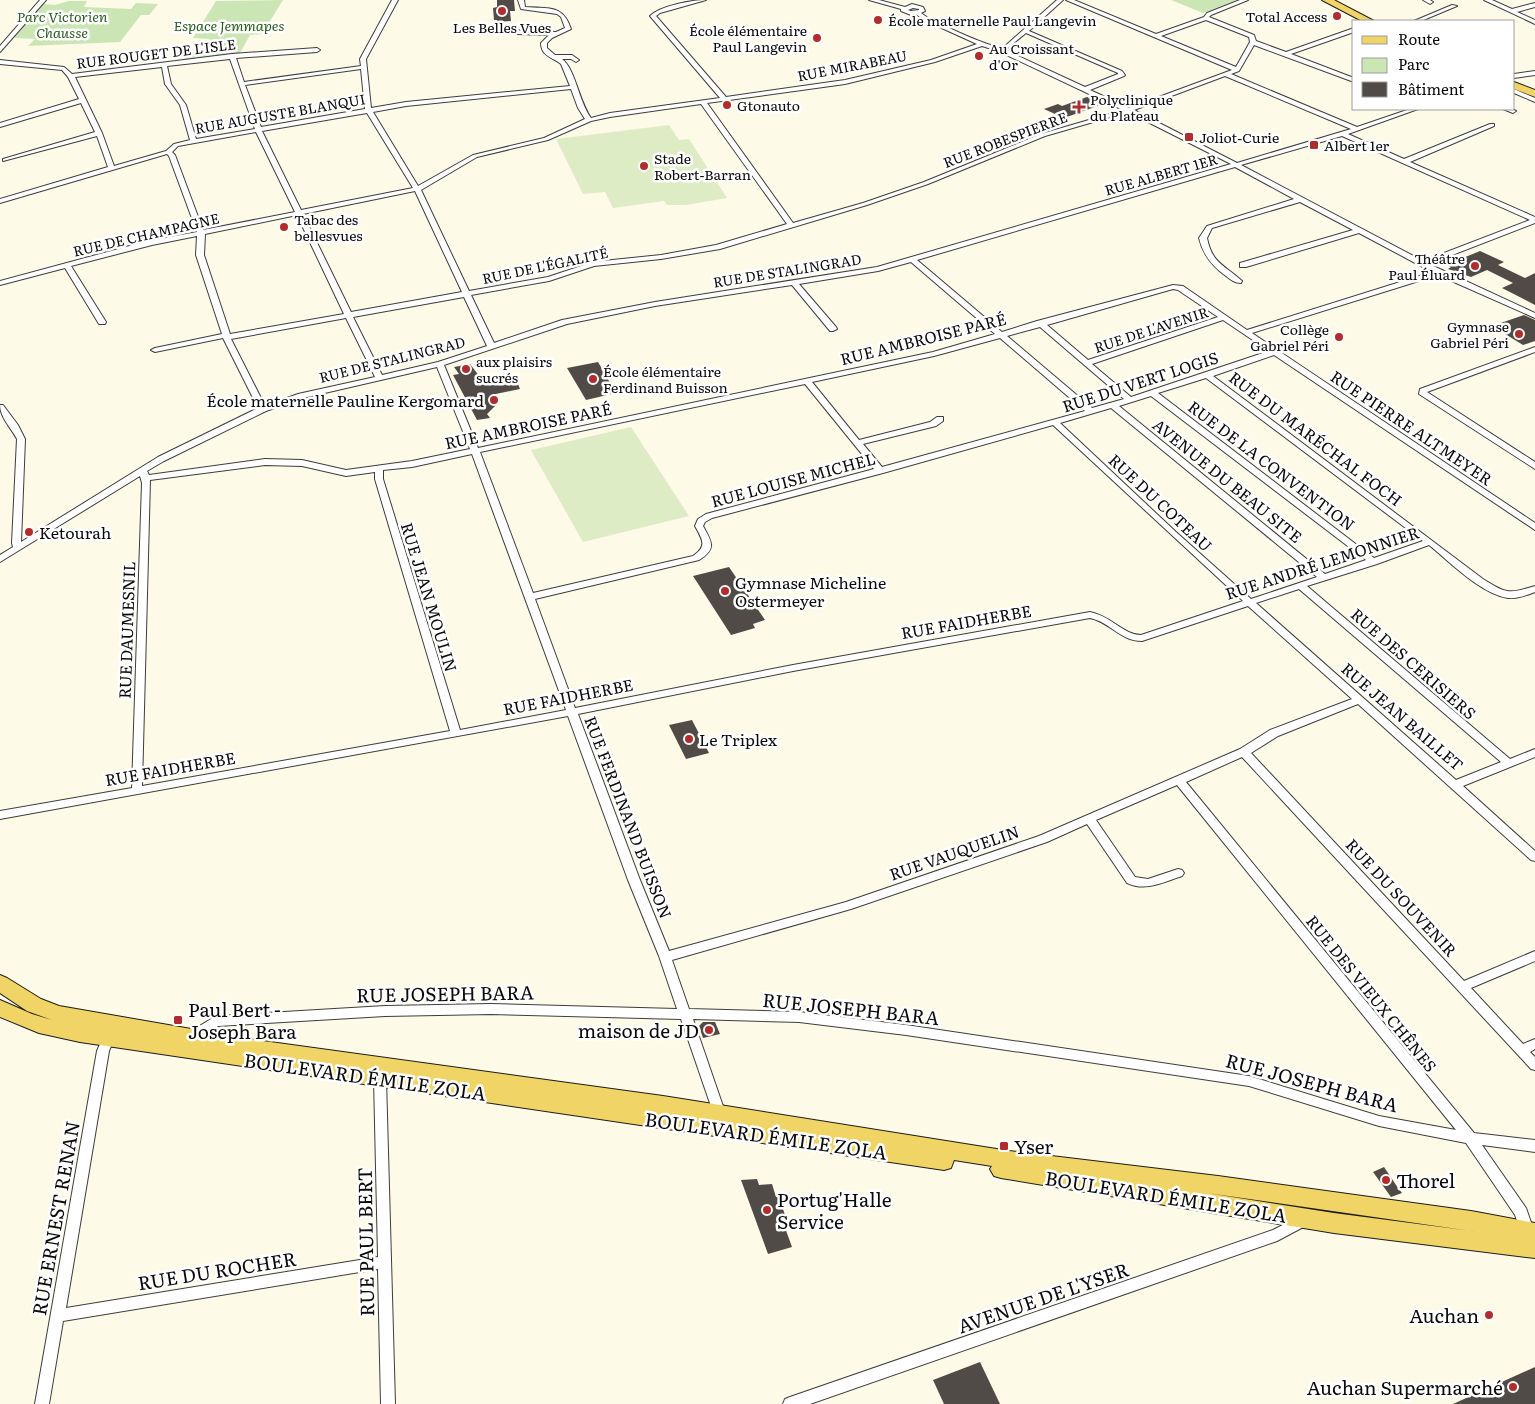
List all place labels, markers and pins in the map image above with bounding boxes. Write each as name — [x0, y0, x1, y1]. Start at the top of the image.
marker: Les Belles Vues — [496, 5, 508, 17]
place label: Total Access — [1245, 6, 1327, 26]
place label: École maternelle Paul Langevin — [888, 10, 1096, 30]
marker: Total Access — [1331, 10, 1343, 22]
marker: École maternelle Paul Langevin — [872, 14, 884, 26]
place label: Les Belles Vues — [453, 17, 551, 37]
place label: École élémentaire Paul Langevin — [689, 20, 807, 56]
marker: École élémentaire Paul Langevin — [811, 32, 823, 44]
place label: Au Croissant d'Or — [989, 38, 1074, 74]
marker: Au Croissant d'Or — [973, 50, 985, 62]
place label: Polyclinique du Plateau — [1090, 89, 1173, 125]
place label: Gtonauto — [737, 95, 800, 115]
marker: Gtonauto — [721, 99, 733, 111]
marker: Polyclinique du Plateau — [1072, 100, 1086, 114]
place label: Joliot-Curie — [1199, 127, 1279, 147]
marker: Joliot-Curie — [1183, 131, 1195, 143]
place label: Albert 1er — [1324, 135, 1390, 155]
marker: Albert 1er — [1308, 139, 1320, 151]
place label: Stade Robert-Barran — [654, 148, 751, 184]
marker: Stade Robert-Barran — [638, 160, 650, 172]
place label: Tabac des bellesvues — [294, 209, 363, 245]
marker: Tabac des bellesvues — [278, 221, 290, 233]
place label: Théâtre Paul Éluard — [1388, 248, 1465, 284]
marker: Théâtre Paul Éluard — [1469, 260, 1481, 272]
place label: Gymnase Gabriel Péri — [1430, 316, 1509, 352]
place label: Collège Gabriel Péri — [1250, 319, 1329, 355]
marker: Gymnase Gabriel Péri — [1513, 328, 1525, 340]
marker: Collège Gabriel Péri — [1333, 331, 1345, 343]
place label: aux plaisirs sucrés — [476, 351, 552, 387]
place label: École élémentaire Ferdinand Buisson — [603, 361, 728, 397]
marker: aux plaisirs sucrés — [460, 363, 472, 375]
marker: École élémentaire Ferdinand Buisson — [587, 373, 599, 385]
place label: École maternelle Pauline Kergomard — [207, 388, 484, 412]
marker: École maternelle Pauline Kergomard — [488, 394, 500, 406]
place label: Ketourah — [39, 520, 112, 544]
marker: Ketourah — [23, 526, 35, 538]
place label: Gymnase Micheline Ostermeyer — [735, 570, 886, 612]
marker: Gymnase Micheline Ostermeyer — [719, 585, 731, 597]
place label: Le Triplex — [699, 727, 778, 751]
marker: Le Triplex — [683, 733, 695, 745]
place label: Paul Bert - Joseph Bara — [188, 995, 297, 1045]
marker: Paul Bert - Joseph Bara — [172, 1014, 184, 1026]
place label: maison de JD — [578, 1016, 699, 1044]
marker: maison de JD — [703, 1024, 715, 1036]
place label: Yser — [1014, 1132, 1053, 1160]
marker: Yser — [998, 1140, 1010, 1152]
place label: Thorel — [1396, 1166, 1455, 1194]
marker: Thorel — [1380, 1174, 1392, 1186]
place label: Portug'Halle Service — [777, 1185, 892, 1235]
marker: Portug'Halle Service — [761, 1204, 773, 1216]
place label: Auchan — [1409, 1301, 1479, 1329]
marker: Auchan — [1483, 1309, 1495, 1321]
place label: Auchan Supermarché — [1307, 1373, 1503, 1401]
marker: Auchan Supermarché — [1507, 1381, 1519, 1393]

